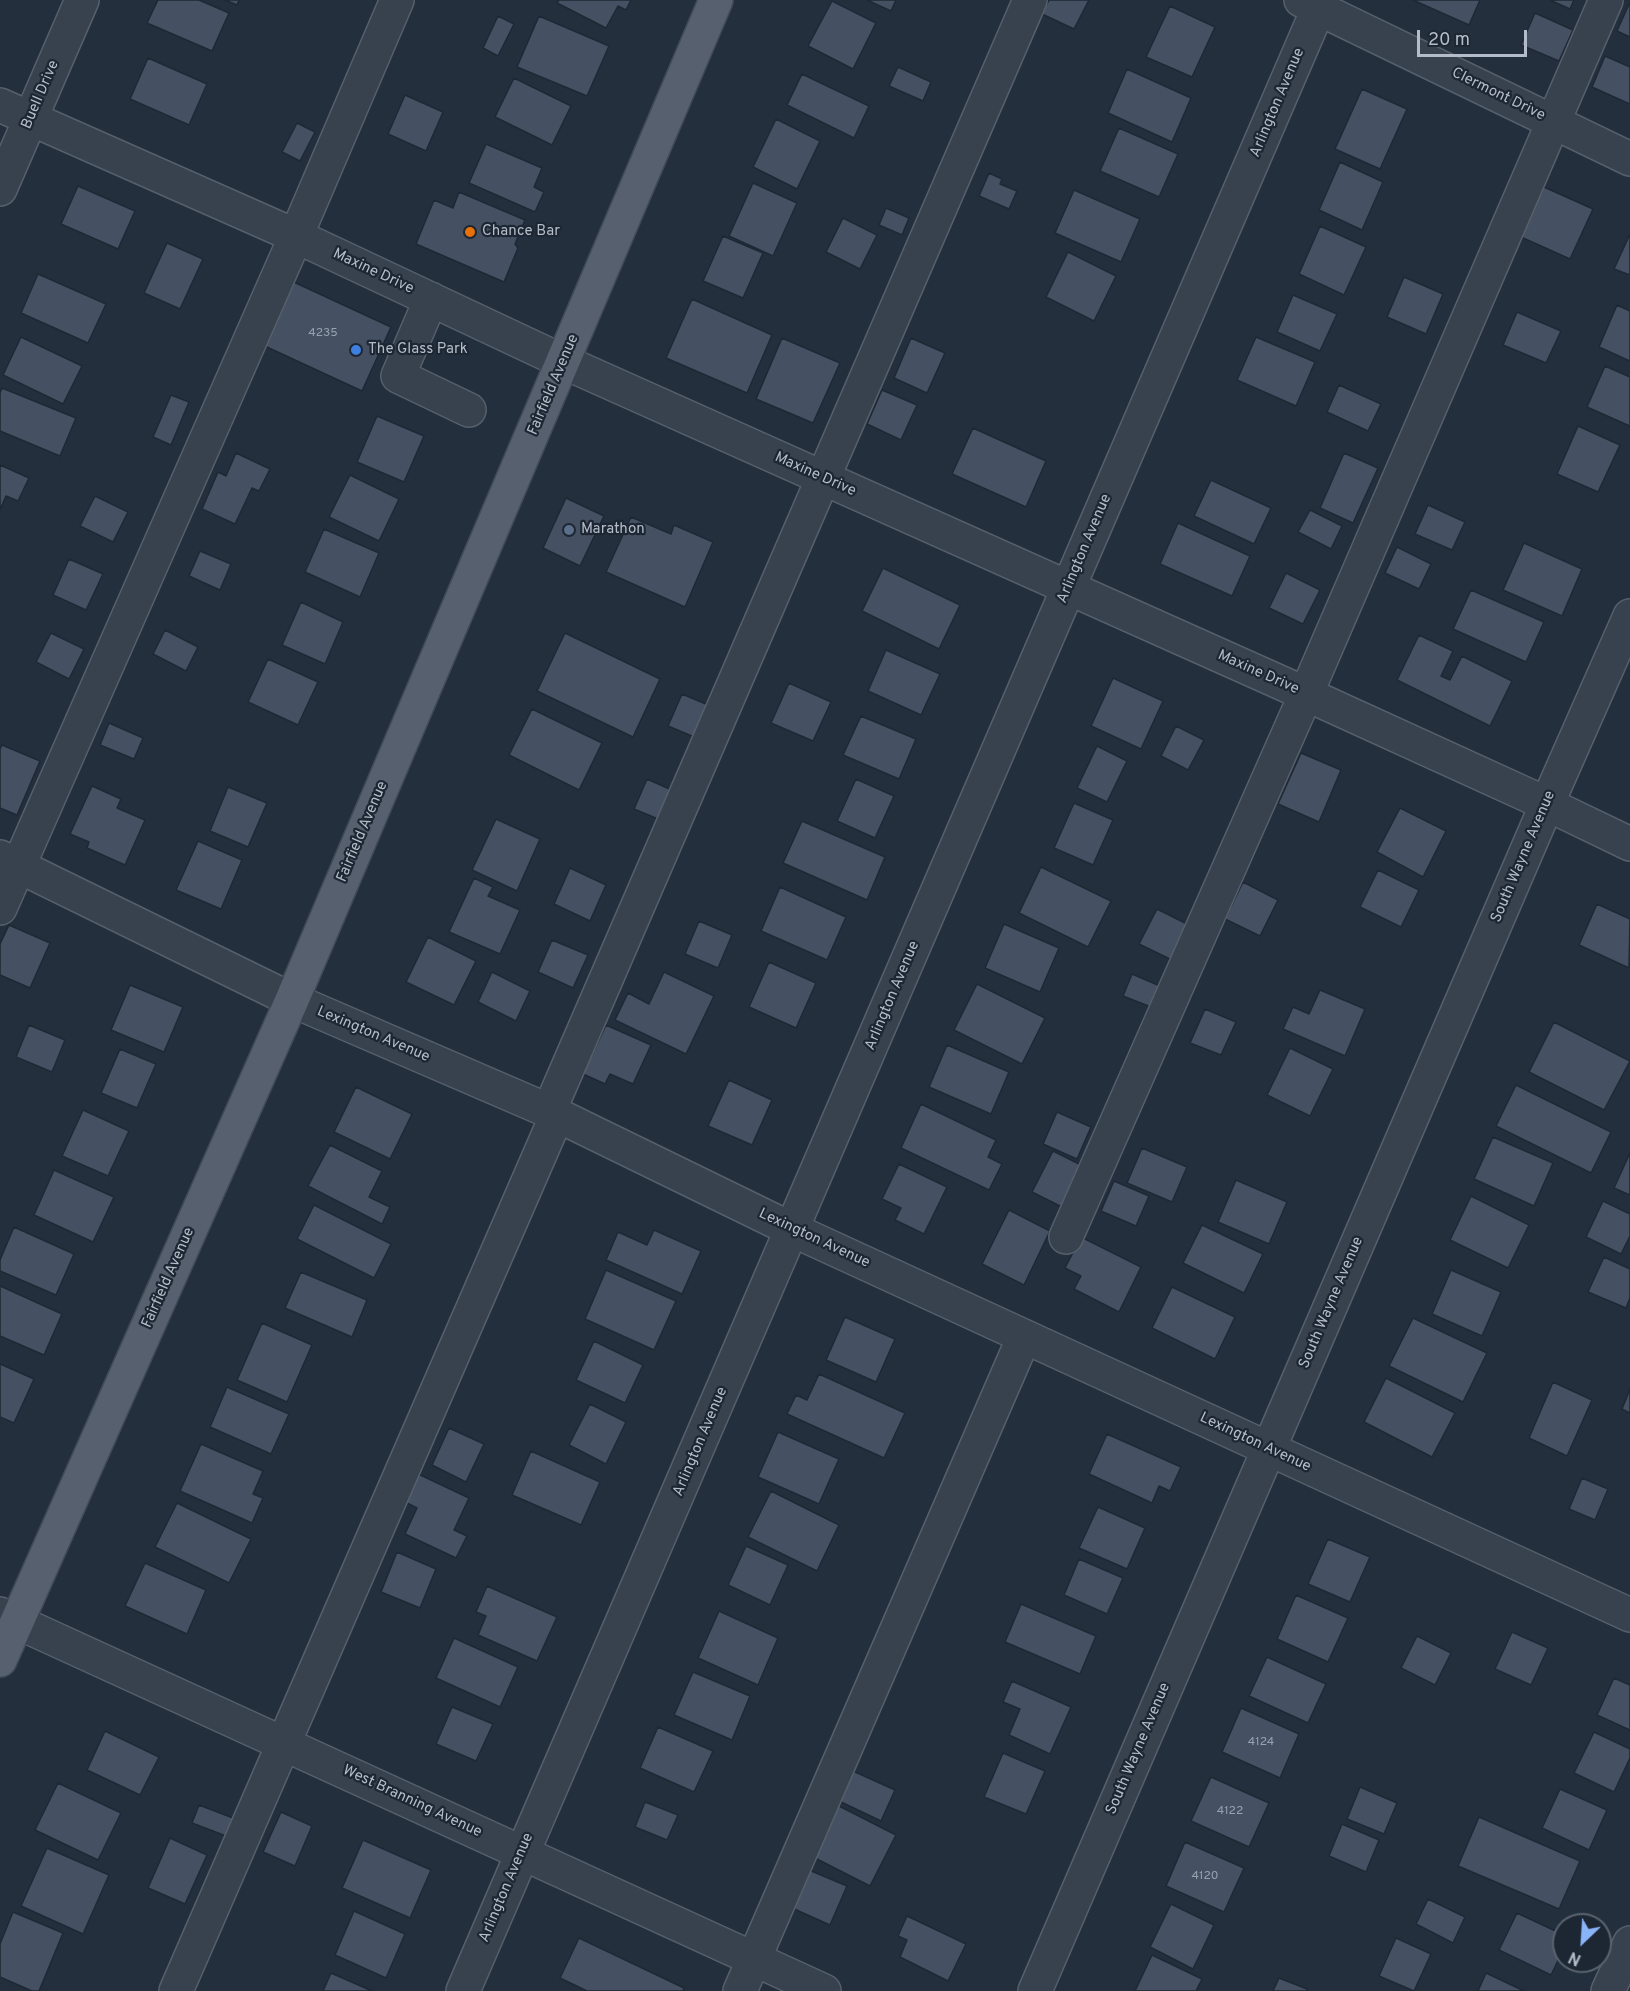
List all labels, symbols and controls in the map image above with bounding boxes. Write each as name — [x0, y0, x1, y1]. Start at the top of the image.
scale bar — [1420, 18, 1530, 56]
text: 20 m — [1428, 29, 1470, 52]
street label: Arlington Avenue — [1247, 46, 1309, 160]
street label: Buell Drive — [18, 58, 64, 132]
street label: Clermont Drive — [1448, 65, 1548, 125]
place label: Chance Bar — [482, 223, 560, 241]
marker: Chance Bar — [463, 225, 477, 239]
street label: Maxine Drive — [330, 245, 416, 299]
house number: 4235 — [308, 327, 338, 341]
street label: Fairfield Avenue — [525, 332, 583, 438]
place label: The Glass Park — [368, 341, 468, 359]
marker: The Glass Park — [349, 343, 363, 357]
street label: Maxine Drive — [772, 449, 858, 501]
street label: Arlington Avenue — [1054, 492, 1116, 606]
place label: Marathon — [581, 521, 645, 539]
marker: Marathon — [562, 523, 576, 537]
street label: Maxine Drive — [1215, 647, 1301, 699]
street label: Fairfield Avenue — [334, 779, 392, 885]
street label: South Wayne Avenue — [1488, 788, 1560, 926]
street label: Arlington Avenue — [862, 939, 924, 1053]
street label: Lexington Avenue — [314, 1003, 432, 1067]
street label: Lexington Avenue — [756, 1205, 872, 1273]
street label: Fairfield Avenue — [139, 1225, 199, 1331]
street label: South Wayne Avenue — [1296, 1234, 1368, 1372]
street label: Arlington Avenue — [670, 1385, 732, 1499]
street label: Lexington Avenue — [1197, 1409, 1313, 1477]
street label: South Wayne Avenue — [1103, 1680, 1175, 1818]
house number: 4124 — [1248, 1736, 1274, 1750]
street label: West Branning Avenue — [340, 1762, 484, 1842]
house number: 4122 — [1217, 1805, 1243, 1819]
street label: Arlington Avenue — [476, 1831, 538, 1945]
house number: 4120 — [1192, 1870, 1218, 1884]
north arrow — [1552, 1913, 1612, 1973]
text: N — [1566, 1946, 1585, 1969]

